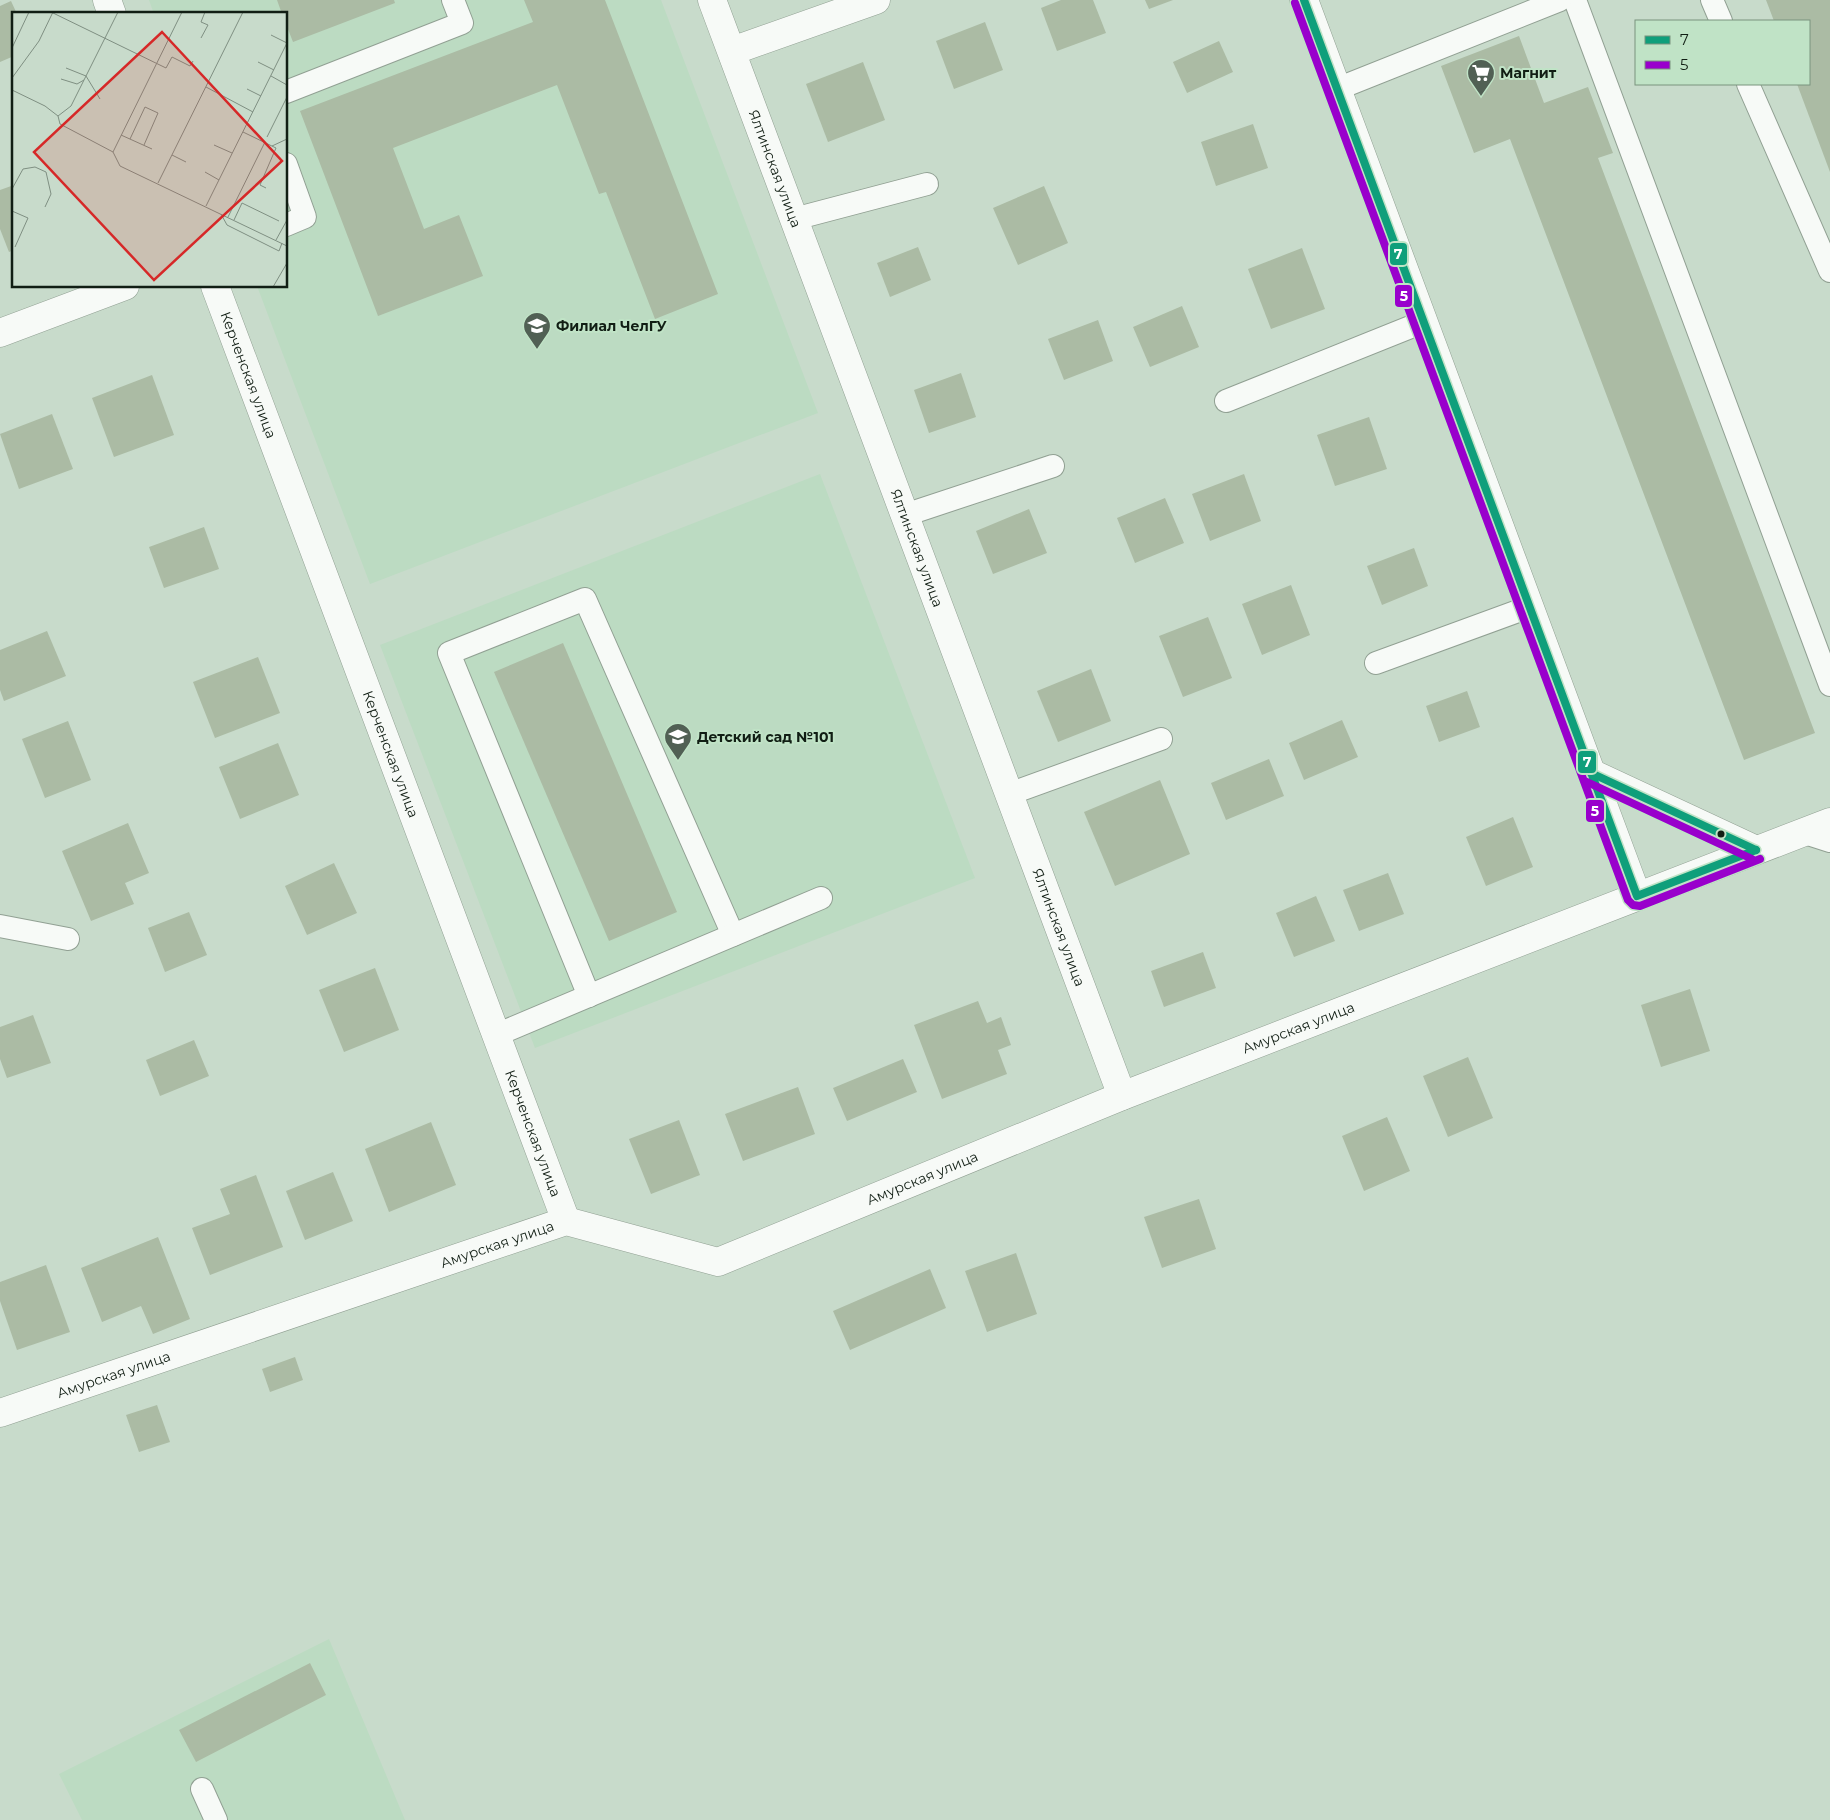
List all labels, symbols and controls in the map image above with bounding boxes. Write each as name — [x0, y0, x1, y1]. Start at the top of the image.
inset map — [12, 12, 288, 288]
legend — [1635, 20, 1810, 85]
text: 7 — [1680, 30, 1689, 49]
text: 5 — [1680, 55, 1689, 74]
supermarket icon: Магнит — [1466, 58, 1496, 97]
place label: Магнит — [1500, 64, 1557, 82]
street label: Ялтинская улица — [745, 107, 805, 230]
line badge: 7 — [1389, 242, 1408, 266]
text: 7 — [1394, 245, 1403, 263]
line badge: 5 — [1394, 284, 1413, 308]
text: 5 — [1400, 287, 1408, 305]
street label: Керченская улица — [216, 309, 280, 441]
school or university icon: Филиал ЧелГУ — [522, 311, 552, 350]
place label: Филиал ЧелГУ — [556, 317, 668, 335]
street label: Ялтинская улица — [887, 486, 947, 610]
street label: Керченская улица — [359, 688, 423, 820]
school or university icon: Детский сад №101 — [663, 722, 693, 761]
place label: Детский сад №101 — [697, 728, 834, 746]
line badge: 7 — [1577, 750, 1597, 774]
text: 7 — [1583, 753, 1592, 771]
line badge: 5 — [1585, 799, 1605, 823]
text: 5 — [1591, 802, 1599, 820]
unlabelled marker — [1716, 829, 1726, 839]
street label: Ялтинская улица — [1029, 866, 1089, 989]
street label: Амурская улица — [1240, 998, 1357, 1058]
street label: Керченская улица — [501, 1067, 565, 1199]
street label: Амурская улица — [864, 1147, 981, 1209]
street label: Амурская улица — [438, 1217, 556, 1272]
street label: Амурская улица — [54, 1347, 173, 1402]

